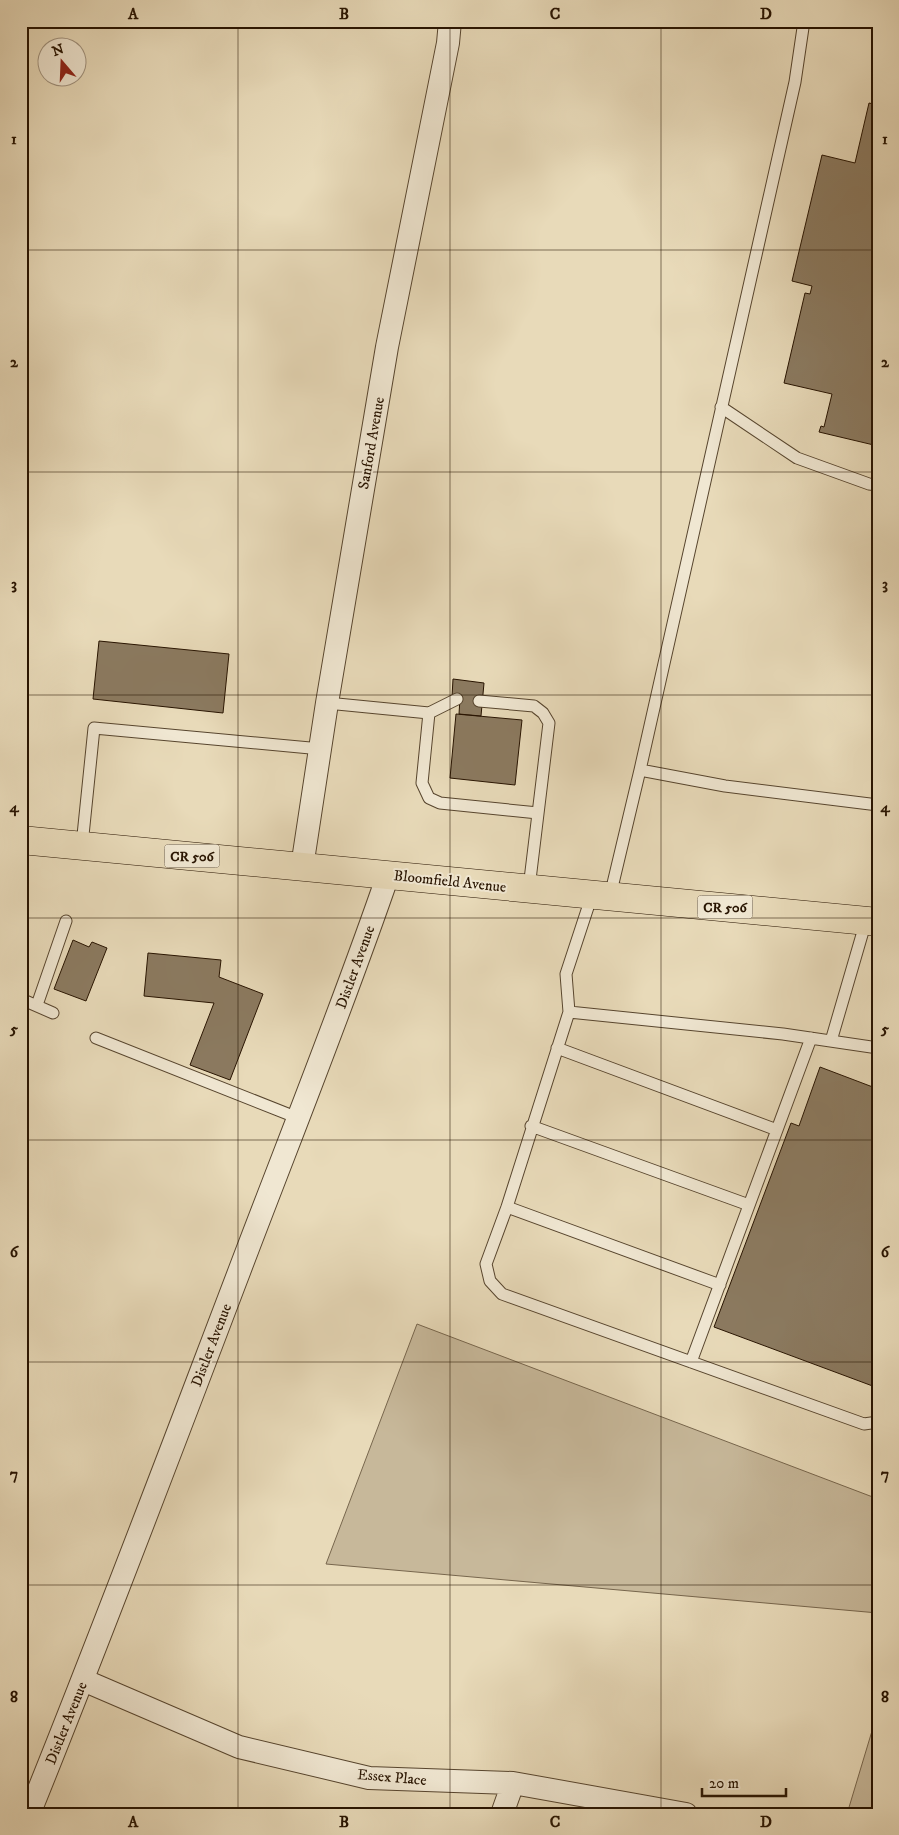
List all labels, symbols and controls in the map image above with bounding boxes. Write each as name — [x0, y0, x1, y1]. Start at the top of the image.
text: A — [127, 4, 139, 24]
text: B — [339, 4, 349, 24]
text: C — [550, 4, 560, 24]
text: D — [760, 4, 772, 24]
north arrow — [38, 38, 88, 88]
text: N — [50, 40, 67, 61]
text: 1 — [11, 129, 17, 149]
text: 1 — [882, 129, 888, 149]
text: 2 — [10, 352, 19, 372]
text: 2 — [881, 352, 890, 372]
street label: Sanford Avenue — [354, 395, 389, 491]
text: 3 — [11, 574, 17, 594]
text: 3 — [882, 574, 888, 594]
text: 4 — [8, 797, 19, 817]
text: 4 — [879, 797, 890, 817]
road number: CR 506 — [164, 844, 220, 868]
street label: Bloomfield Avenue — [393, 866, 507, 897]
road number: CR 506 — [698, 896, 752, 919]
street label: Distler Avenue — [332, 923, 379, 1012]
text: 5 — [9, 1019, 18, 1039]
text: 5 — [880, 1019, 889, 1039]
text: 6 — [10, 1242, 20, 1262]
text: 6 — [881, 1242, 891, 1262]
street label: Distler Avenue — [187, 1301, 236, 1389]
text: 7 — [10, 1464, 18, 1484]
text: 7 — [881, 1464, 889, 1484]
street label: Distler Avenue — [41, 1679, 92, 1767]
text: 8 — [10, 1687, 18, 1707]
text: 8 — [881, 1687, 889, 1707]
street label: Essex Place — [356, 1765, 427, 1790]
scale bar — [702, 1765, 785, 1797]
text: 20 m — [709, 1774, 739, 1793]
text: A — [127, 1812, 139, 1832]
text: B — [339, 1812, 349, 1832]
text: C — [550, 1812, 560, 1832]
text: D — [760, 1812, 772, 1832]

